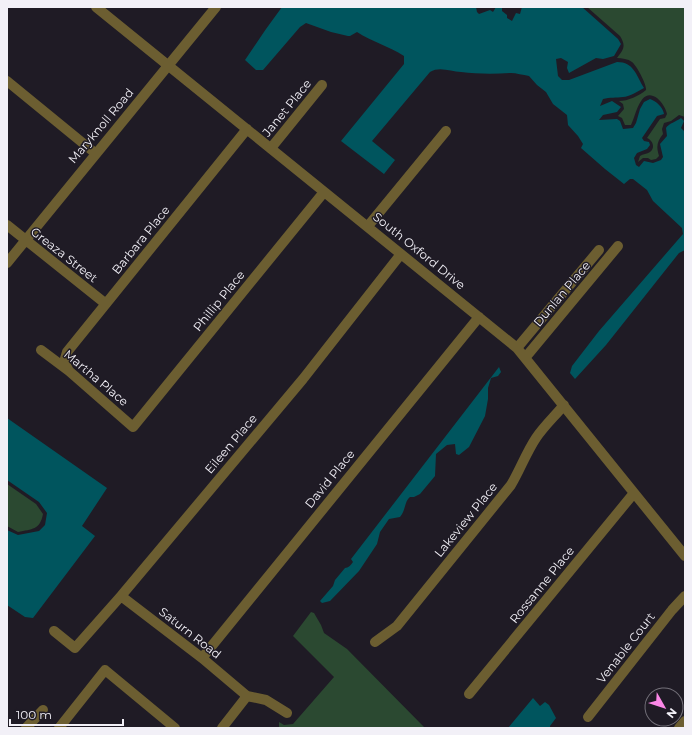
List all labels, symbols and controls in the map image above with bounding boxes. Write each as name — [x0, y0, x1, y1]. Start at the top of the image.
street label: Janet Place — [258, 76, 314, 140]
street label: Maryknoll Road — [65, 85, 136, 166]
street label: Barbara Place — [109, 203, 173, 277]
street label: South Oxford Drive — [370, 209, 468, 292]
street label: Greaza Street — [28, 224, 101, 285]
street label: Dunlan Place — [530, 258, 593, 329]
street label: Phillip Place — [190, 267, 248, 334]
street label: Martha Place — [61, 346, 132, 409]
street label: Eileen Place — [201, 411, 260, 476]
street label: David Place — [302, 446, 358, 511]
street label: Lakeview Place — [431, 479, 500, 560]
street label: Rossanne Place — [506, 543, 577, 626]
street label: Saturn Road — [156, 604, 224, 662]
street label: Venable Court — [593, 609, 658, 686]
north arrow — [644, 687, 684, 727]
scale bar — [10, 701, 123, 727]
text: N — [664, 705, 680, 721]
text: 100 m — [16, 707, 52, 722]

